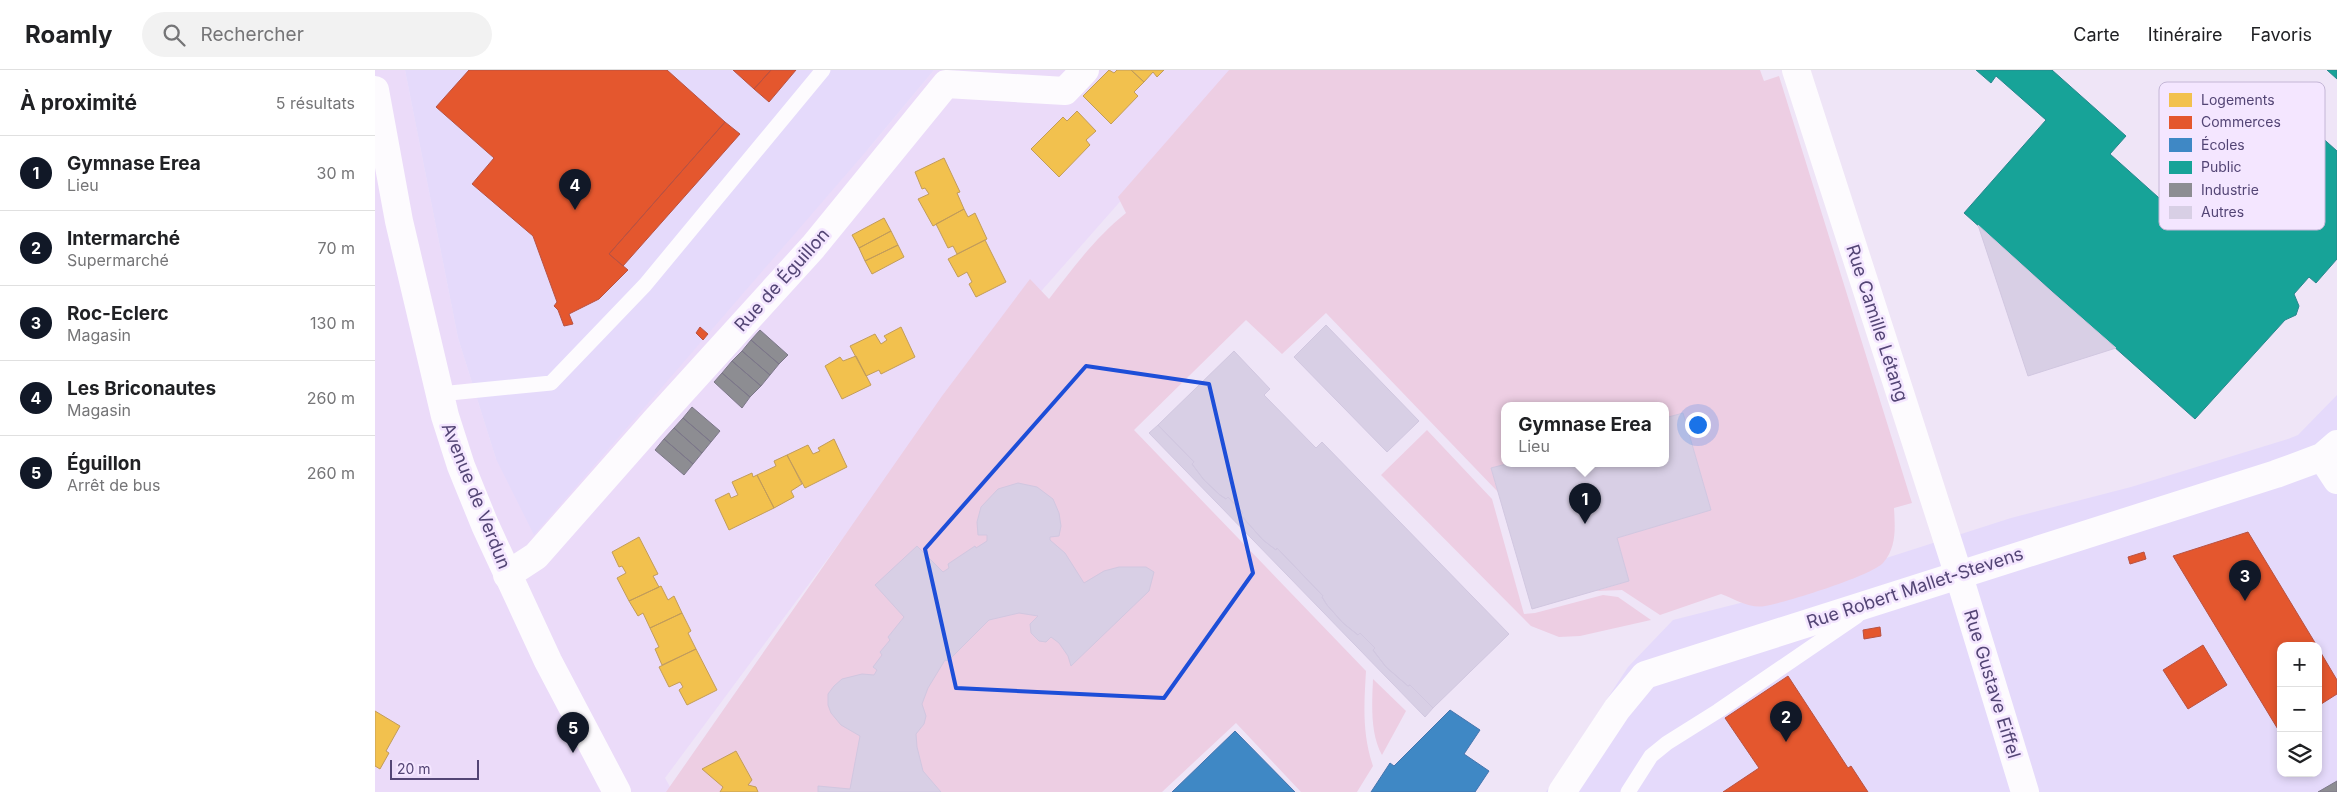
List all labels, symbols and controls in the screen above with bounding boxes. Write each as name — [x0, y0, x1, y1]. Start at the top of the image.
search box — [142, 12, 492, 57]
text: Roamly — [25, 20, 112, 49]
icon: search — [160, 21, 188, 49]
text: Rechercher — [200, 23, 304, 46]
text: Carte — [2073, 24, 2120, 45]
text: Itinéraire — [2148, 24, 2222, 45]
text: Favoris — [2250, 24, 2312, 45]
legend — [2159, 82, 2325, 230]
text: À proximité — [20, 90, 137, 115]
text: Logements — [2201, 91, 2275, 108]
text: 5 résultats — [276, 93, 355, 113]
text: Commerces — [2201, 113, 2281, 130]
text: Écoles — [2201, 136, 2245, 153]
text: Gymnase Erea — [67, 152, 201, 175]
text: Public — [2201, 158, 2242, 175]
text: 1 — [33, 163, 39, 183]
text: 30 m — [317, 163, 355, 183]
pin: 4 — [559, 169, 591, 210]
text: Lieu — [67, 175, 99, 195]
text: Industrie — [2201, 181, 2259, 198]
text: Autres — [2201, 203, 2244, 220]
street label: Rue de Éguillon — [729, 223, 833, 336]
text: Intermarché — [67, 227, 180, 250]
text: 2 — [31, 238, 41, 258]
text: 70 m — [318, 238, 355, 258]
street label: Rue Camille Létang — [1842, 242, 1913, 404]
text: Supermarché — [67, 250, 169, 270]
text: Roc-Eclerc — [67, 302, 169, 325]
text: 3 — [31, 313, 41, 333]
text: 130 m — [310, 313, 355, 333]
text: Magasin — [67, 325, 131, 345]
text: Les Briconautes — [67, 377, 216, 400]
text: 4 — [31, 388, 41, 408]
text: 260 m — [307, 388, 355, 408]
text: Magasin — [67, 400, 131, 420]
popup — [1501, 402, 1669, 467]
your location — [1685, 412, 1711, 438]
text: Gymnase Erea — [1518, 413, 1652, 436]
street label: Avenue de Verdun — [438, 420, 515, 572]
text: Lieu — [1518, 436, 1550, 456]
text: Éguillon — [67, 452, 141, 475]
text: 5 — [31, 463, 41, 483]
text: 260 m — [307, 463, 355, 483]
text: Arrêt de bus — [67, 475, 160, 495]
pin: 1 — [1569, 483, 1601, 524]
street label: Rue Robert Mallet-Stevens — [1804, 543, 2026, 633]
pin: 3 — [2229, 560, 2261, 601]
street label: Rue Gustave Eiffel — [1960, 607, 2025, 761]
map controls — [2277, 642, 2322, 777]
button: + — [2277, 642, 2322, 687]
button: − — [2277, 687, 2322, 732]
pin: 2 — [1770, 701, 1802, 742]
pin: 5 — [557, 712, 589, 753]
button: layers — [2277, 732, 2322, 777]
scale bar — [390, 757, 479, 780]
text: 20 m — [397, 760, 431, 777]

